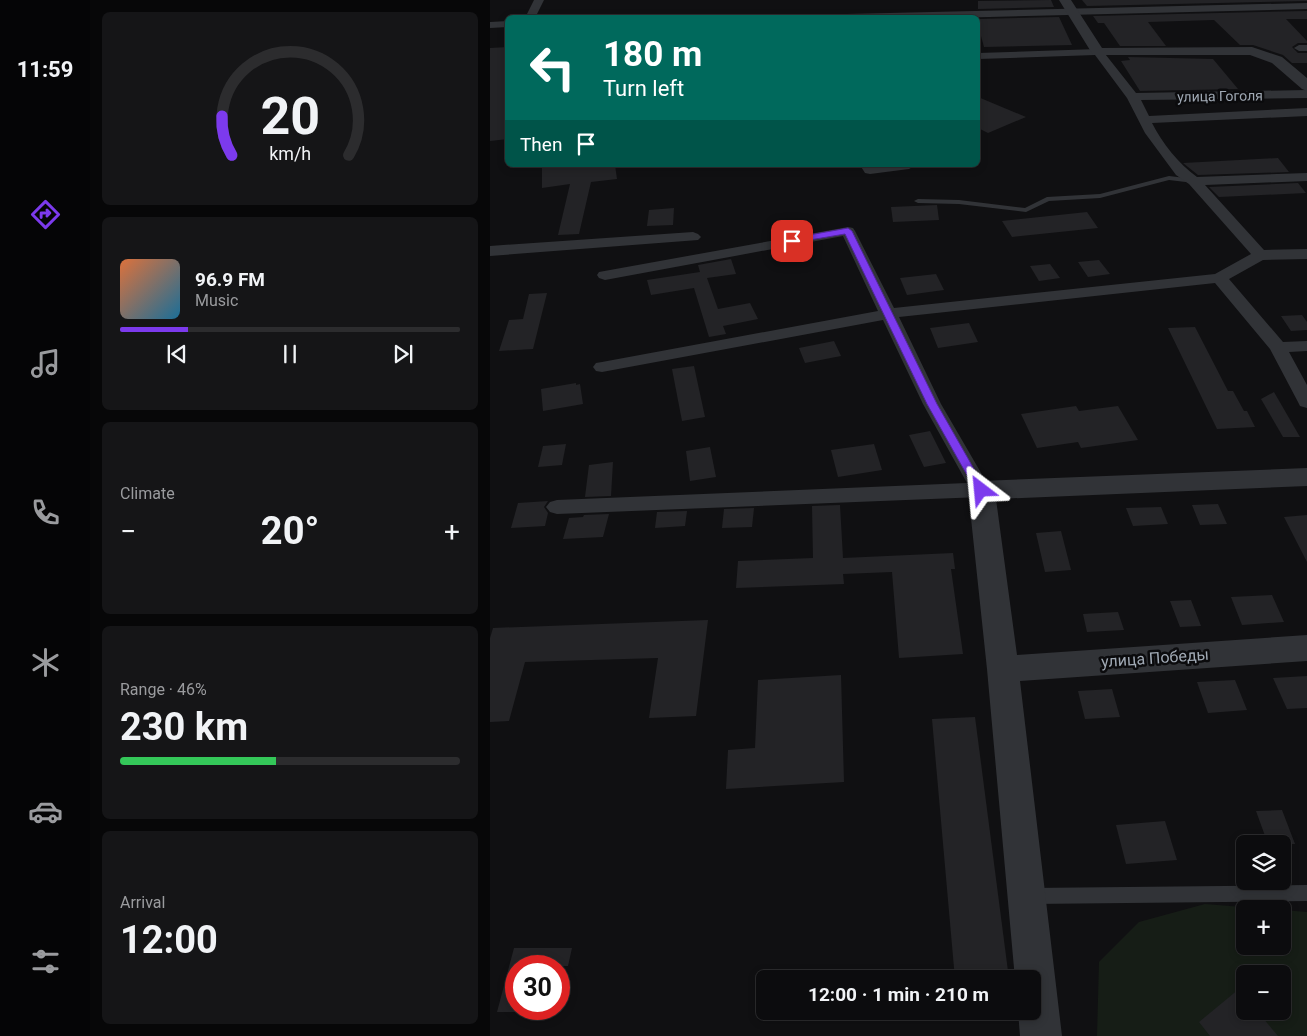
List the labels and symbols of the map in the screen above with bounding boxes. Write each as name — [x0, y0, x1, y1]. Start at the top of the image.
street label: улица Гоголя — [1177, 87, 1263, 105]
pin — [771, 220, 813, 262]
position arrow — [954, 463, 1006, 515]
street label: улица Победы — [1101, 645, 1209, 671]
speed limit sign: 30 — [505, 955, 570, 1020]

